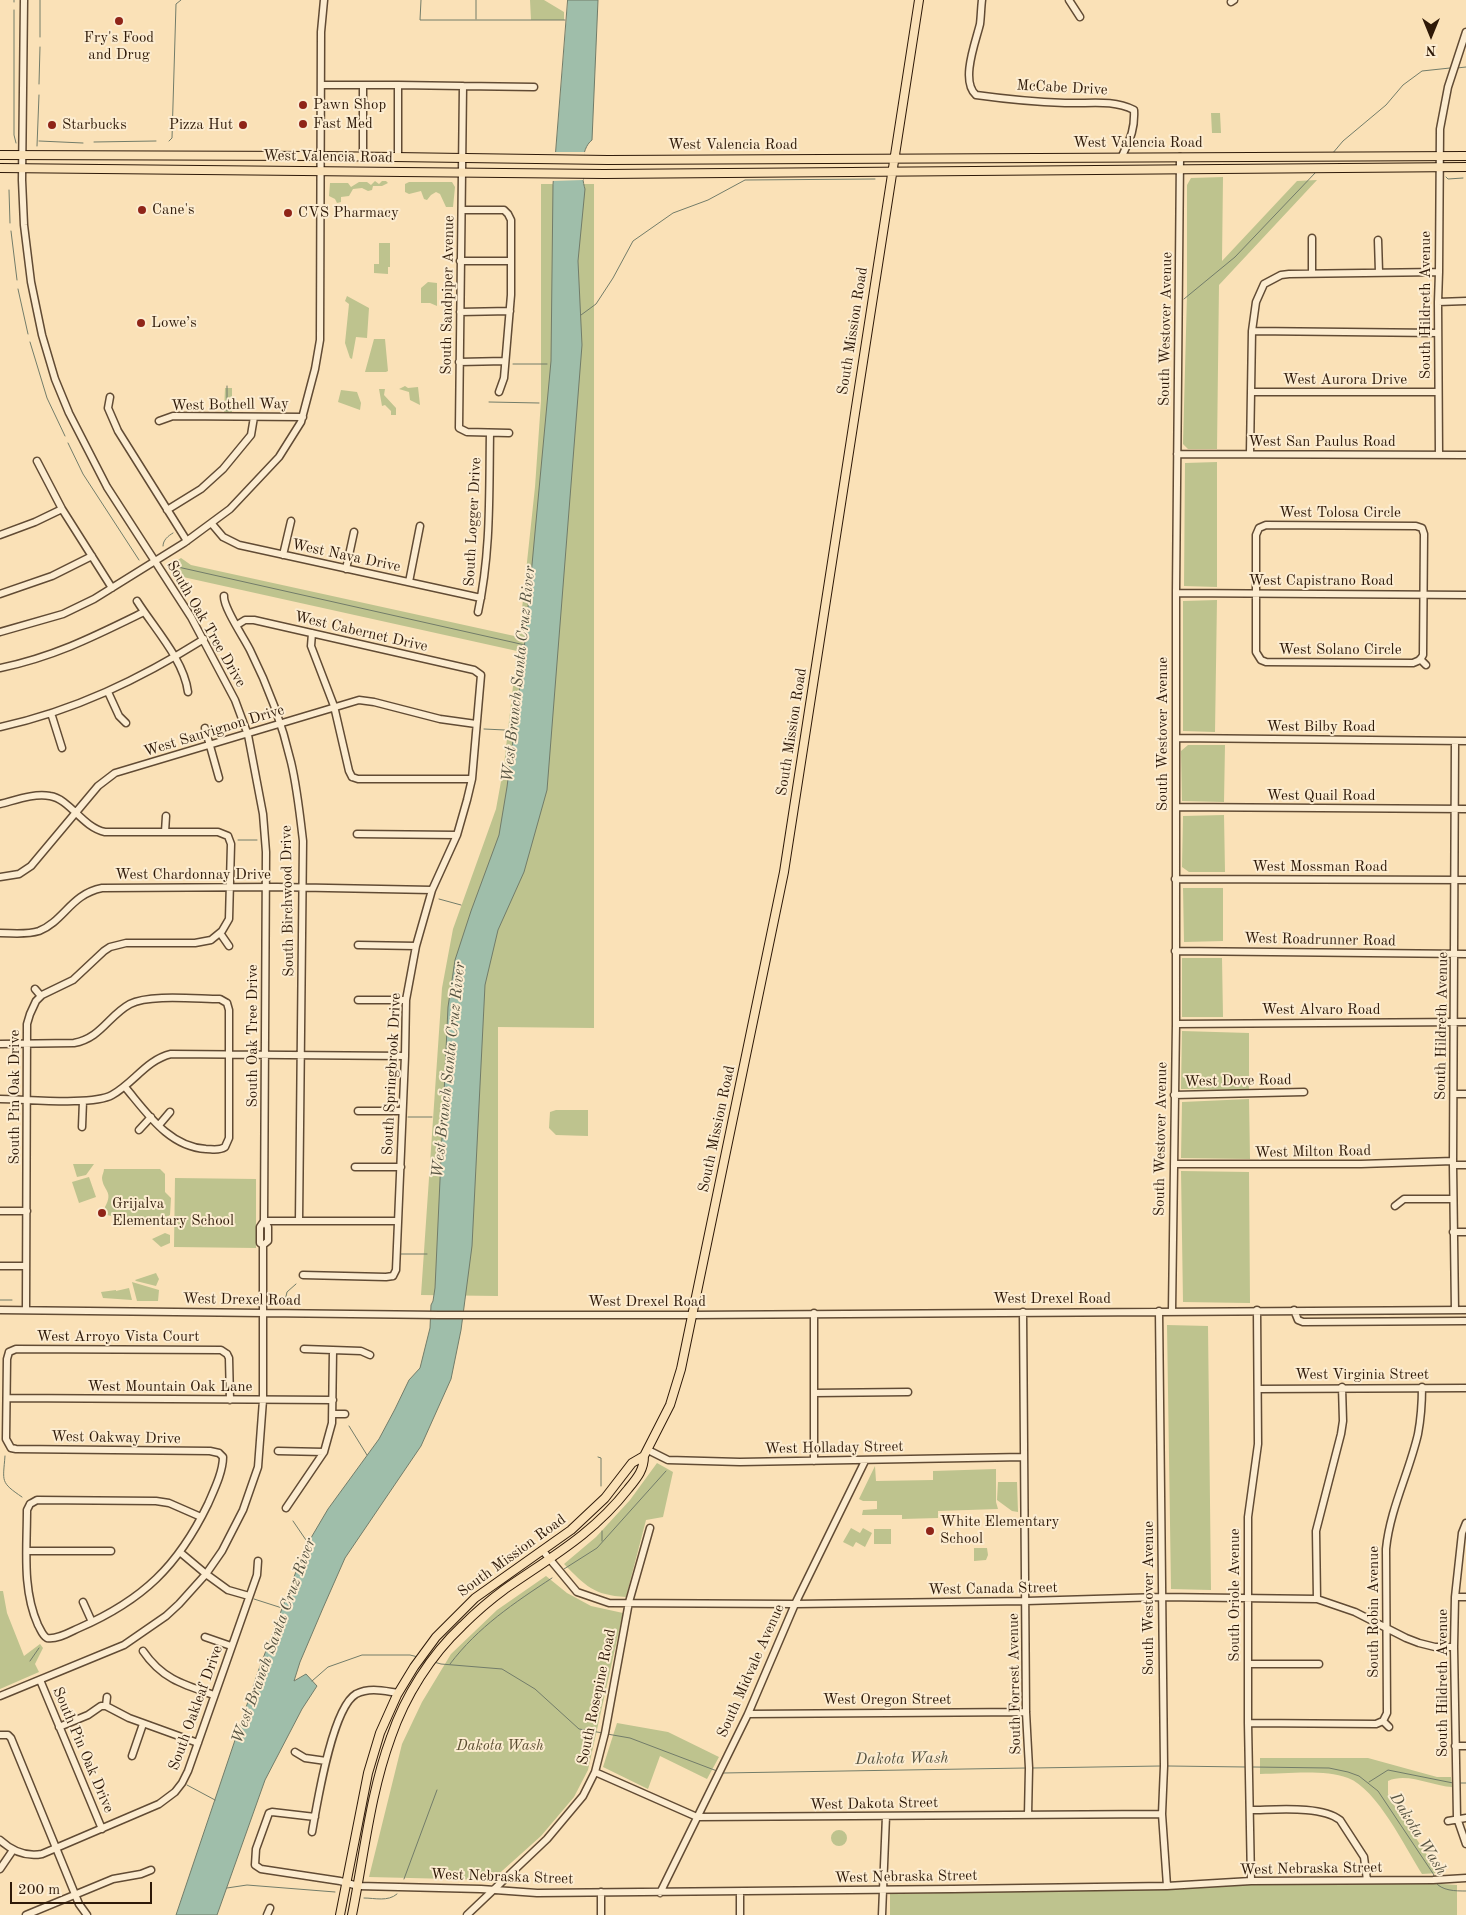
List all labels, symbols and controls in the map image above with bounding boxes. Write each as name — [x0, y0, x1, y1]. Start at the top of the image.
north arrow — [1406, 10, 1456, 60]
marker: Fry's Food and Drug — [113, 15, 125, 27]
place label: Fry's Food and Drug — [84, 29, 154, 64]
text: N — [1426, 43, 1436, 57]
street label: McCabe Drive — [1016, 77, 1108, 99]
place label: Pawn Shop — [313, 96, 386, 114]
marker: Pawn Shop — [297, 99, 309, 111]
place label: Fast Med — [313, 115, 373, 133]
place label: Starbucks — [62, 116, 127, 134]
place label: Pizza Hut — [169, 116, 233, 134]
marker: Fast Med — [297, 118, 309, 130]
marker: Starbucks — [46, 119, 58, 131]
marker: Pizza Hut — [237, 119, 249, 131]
street label: West Valencia Road — [1073, 134, 1203, 152]
street label: West Valencia Road — [668, 136, 798, 154]
street label: West Valencia Road — [263, 147, 393, 167]
place label: Cane's — [152, 201, 195, 219]
marker: Cane's — [136, 204, 148, 216]
place label: CVS Pharmacy — [298, 204, 399, 222]
marker: CVS Pharmacy — [282, 207, 294, 219]
street label: South Sandpiper Avenue — [438, 215, 458, 375]
street label: South Hildreth Avenue — [1417, 231, 1435, 379]
street label: South Westover Avenue — [1156, 252, 1176, 406]
street label: South Mission Road — [834, 266, 872, 396]
place label: Lowe’s — [151, 314, 197, 332]
marker: Lowe’s — [135, 317, 147, 329]
street label: West Aurora Drive — [1283, 371, 1407, 389]
street label: West Bothell Way — [171, 395, 289, 415]
street label: West San Paulus Road — [1248, 433, 1396, 451]
street label: South Logger Drive — [461, 457, 485, 587]
street label: West Tolosa Circle — [1279, 504, 1401, 522]
street label: West Nava Drive — [290, 536, 402, 576]
street label: South Oak Tree Drive — [162, 558, 250, 690]
water label: West Branch Santa Cruz River — [498, 565, 540, 783]
street label: West Capistrano Road — [1248, 572, 1394, 590]
street label: West Cabernet Drive — [293, 608, 429, 656]
street label: West Solano Circle — [1278, 641, 1402, 659]
street label: South Westover Avenue — [1154, 657, 1172, 811]
street label: South Mission Road — [773, 667, 811, 797]
street label: West Sauvignon Drive — [141, 701, 287, 761]
street label: West Bilby Road — [1266, 718, 1376, 736]
street label: West Quail Road — [1266, 787, 1376, 805]
street label: South Birchwood Drive — [278, 825, 298, 977]
street label: West Mossman Road — [1252, 858, 1388, 876]
street label: West Chardonnay Drive — [115, 866, 271, 884]
street label: West Roadrunner Road — [1244, 930, 1396, 950]
street label: South Hildreth Avenue — [1432, 952, 1452, 1100]
water label: West Branch Santa Cruz River — [428, 961, 470, 1179]
street label: South Oak Tree Drive — [244, 964, 262, 1108]
street label: South Springbrook Drive — [379, 992, 405, 1156]
street label: West Alvaro Road — [1261, 1001, 1381, 1019]
street label: South Pin Oak Drive — [6, 1030, 24, 1164]
street label: South Westover Avenue — [1151, 1062, 1171, 1216]
street label: South Mission Road — [695, 1064, 739, 1194]
street label: West Dove Road — [1184, 1071, 1292, 1091]
street label: West Milton Road — [1255, 1142, 1371, 1162]
place label: Grijalva Elementary School — [112, 1195, 234, 1230]
marker: Grijalva Elementary School — [96, 1207, 108, 1219]
street label: West Drexel Road — [183, 1290, 301, 1310]
street label: West Drexel Road — [993, 1290, 1111, 1308]
street label: West Drexel Road — [588, 1293, 706, 1311]
street label: West Arroyo Vista Court — [37, 1328, 199, 1346]
street label: West Virginia Street — [1295, 1366, 1429, 1384]
street label: West Mountain Oak Lane — [88, 1378, 252, 1396]
street label: West Oakway Drive — [51, 1428, 181, 1448]
street label: West Holladay Street — [764, 1438, 904, 1458]
street label: South Mission Road — [454, 1511, 570, 1601]
place label: White Elementary School — [940, 1513, 1060, 1548]
street label: South Westover Avenue — [1140, 1521, 1158, 1675]
marker: White Elementary School — [924, 1525, 936, 1537]
street label: South Oriole Avenue — [1226, 1528, 1244, 1662]
water label: West Branch Santa Cruz River — [228, 1536, 320, 1746]
street label: South Robin Avenue — [1365, 1546, 1383, 1678]
street label: West Canada Street — [928, 1579, 1058, 1599]
street label: South Midvale Avenue — [713, 1601, 789, 1741]
street label: South Hildreth Avenue — [1434, 1609, 1452, 1757]
street label: South Forrest Avenue — [1005, 1613, 1025, 1755]
street label: South Rosepine Road — [574, 1627, 620, 1767]
street label: South Oakleaf Drive — [165, 1643, 227, 1773]
street label: South Pin Oak Drive — [48, 1684, 118, 1816]
street label: West Oregon Street — [823, 1691, 951, 1709]
park label: Dakota Wash — [456, 1737, 544, 1755]
water label: Dakota Wash — [855, 1749, 949, 1769]
water label: Dakota Wash — [1385, 1789, 1451, 1879]
street label: West Dakota Street — [810, 1794, 938, 1814]
street label: West Nebraska Street — [1239, 1859, 1383, 1879]
street label: West Nebraska Street — [430, 1866, 574, 1888]
street label: West Nebraska Street — [834, 1867, 978, 1887]
scale bar — [12, 1872, 155, 1904]
text: 200 m — [18, 1883, 60, 1898]

